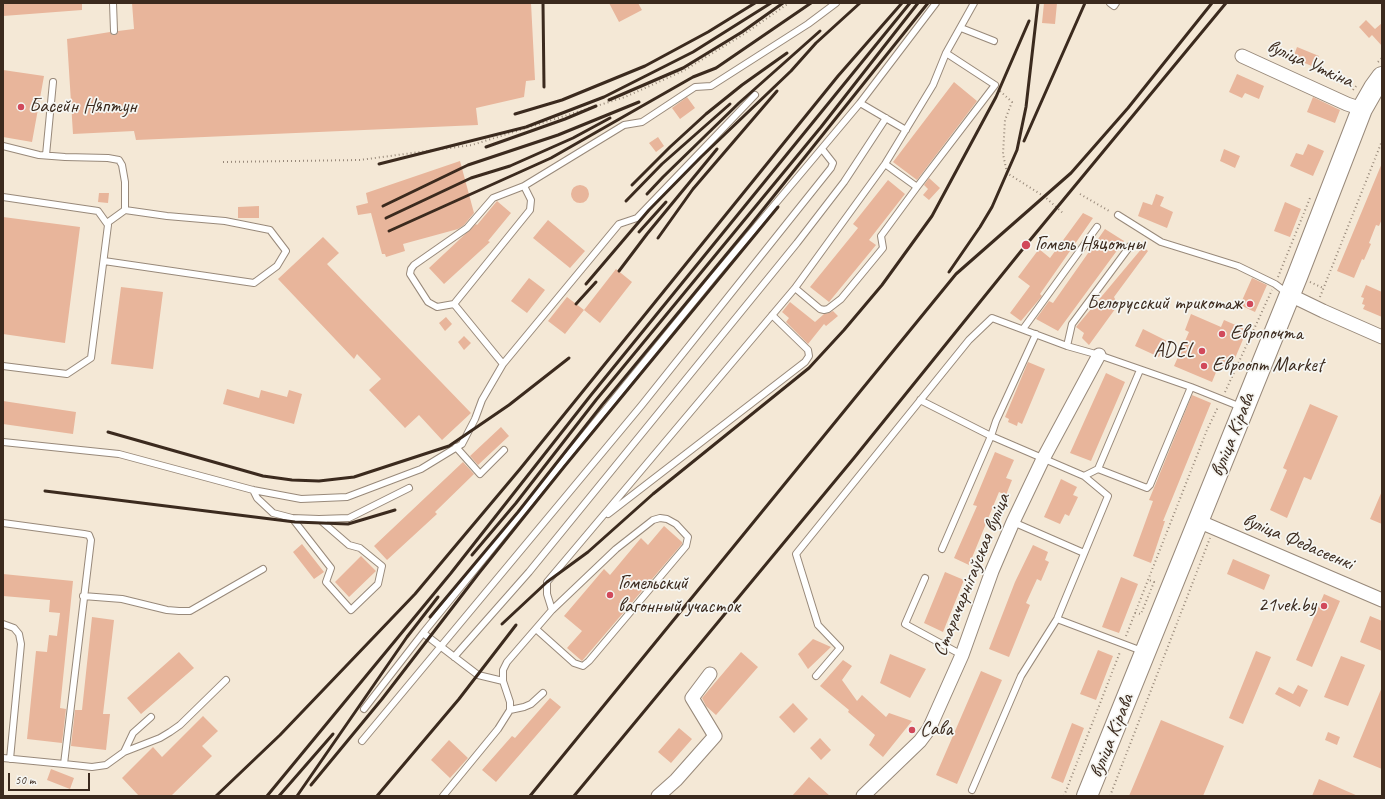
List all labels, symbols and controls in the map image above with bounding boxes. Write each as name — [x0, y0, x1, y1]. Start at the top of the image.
street label: вуліца Уткіна — [1263, 34, 1357, 94]
place label: Басейн Няптун — [29, 95, 137, 119]
marker: Басейн Няптун — [16, 102, 26, 112]
place label: Гомель Няцотны — [1035, 233, 1145, 257]
marker: Гомель Няцотны — [1020, 239, 1032, 251]
place label: Белорусский трикотаж — [1087, 292, 1242, 316]
marker: Белорусский трикотаж — [1245, 299, 1255, 309]
place label: Европочта — [1230, 322, 1303, 346]
marker: Европочта — [1217, 329, 1227, 339]
place label: ADEL — [1154, 339, 1194, 363]
marker: ADEL — [1197, 346, 1207, 356]
place label: Евроопт Market — [1212, 354, 1323, 378]
marker: Евроопт Market — [1199, 361, 1209, 371]
street label: вуліца Кірава — [1205, 390, 1261, 480]
street label: Старачарнігаўская вуліца — [928, 490, 1016, 660]
street label: вуліца Федасеенкі — [1239, 508, 1357, 576]
place label: Гомельский вагонный участок — [618, 572, 740, 619]
marker: Гомельский вагонный участок — [605, 590, 615, 600]
place label: 21vek.by — [1258, 594, 1316, 618]
marker: 21vek.by — [1319, 601, 1329, 611]
street label: вуліца Кірава — [1084, 691, 1140, 781]
place label: Сава — [920, 718, 952, 742]
marker: Сава — [907, 725, 917, 735]
scale bar — [10, 765, 92, 791]
text: 50 m — [15, 772, 35, 788]

